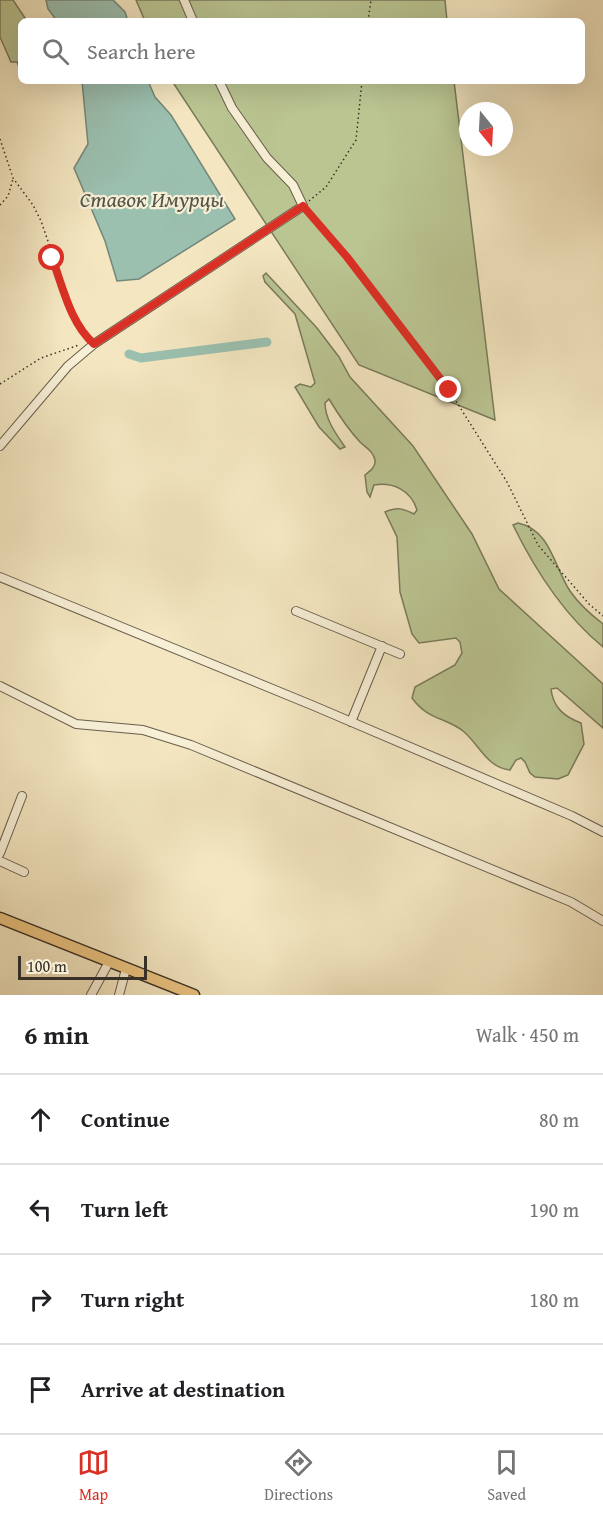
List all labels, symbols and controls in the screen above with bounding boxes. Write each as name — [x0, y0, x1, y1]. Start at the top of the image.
search box — [18, 18, 585, 84]
icon: search — [39, 35, 72, 68]
text: Search here — [87, 35, 196, 67]
north arrow — [459, 102, 513, 156]
water label: Ставок Имурцы — [80, 183, 225, 215]
route start — [38, 244, 64, 270]
route end — [435, 376, 461, 402]
scale bar — [18, 953, 147, 980]
text: 100 m — [27, 954, 67, 978]
text: 6 min — [24, 1015, 89, 1054]
text: Walk · 450 m — [476, 1020, 579, 1049]
icon: ahead — [24, 1103, 57, 1136]
text: Continue — [81, 1103, 170, 1135]
text: 80 m — [539, 1105, 579, 1134]
icon: left — [24, 1193, 57, 1226]
text: Turn left — [81, 1193, 168, 1225]
text: 190 m — [529, 1195, 579, 1224]
icon: right — [24, 1283, 57, 1316]
text: Turn right — [81, 1283, 184, 1315]
text: 180 m — [529, 1285, 579, 1314]
icon: arrive — [24, 1373, 57, 1406]
text: Arrive at destination — [81, 1373, 285, 1405]
tab: Map — [77, 1446, 110, 1506]
tab: Directions — [264, 1446, 333, 1506]
tab: Saved — [487, 1446, 526, 1506]

